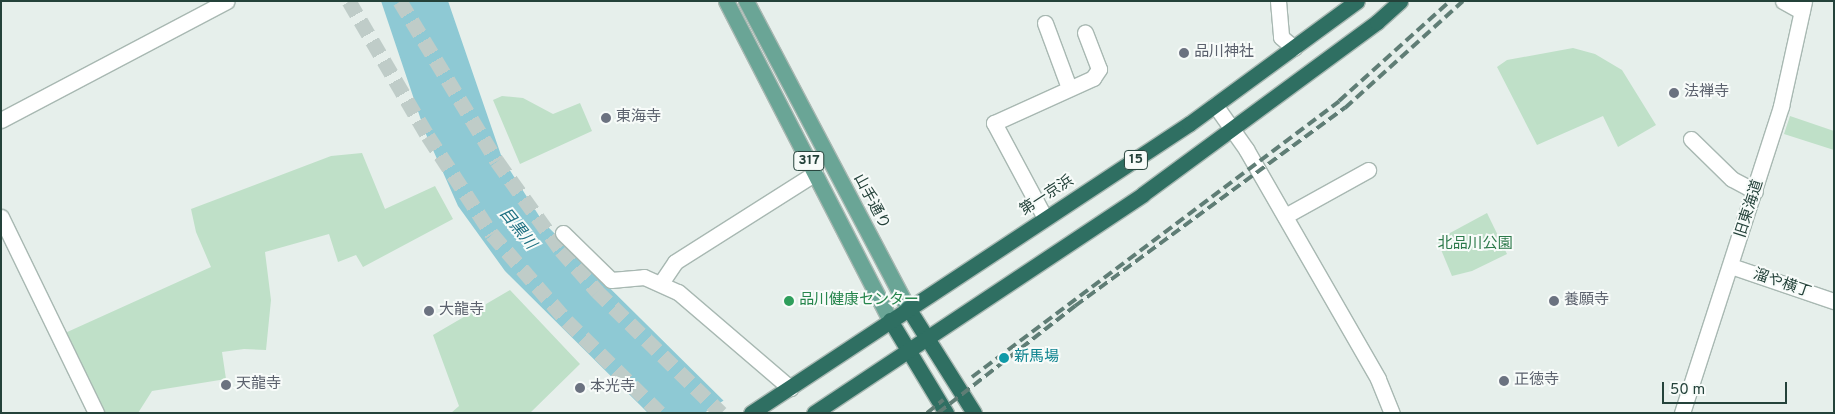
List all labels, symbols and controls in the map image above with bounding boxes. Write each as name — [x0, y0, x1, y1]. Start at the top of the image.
place label: 品川神社 — [1194, 44, 1254, 62]
marker: 品川神社 — [1178, 47, 1190, 59]
place label: 法禅寺 — [1684, 84, 1729, 102]
marker: 法禅寺 — [1668, 87, 1680, 99]
place label: 東海寺 — [616, 109, 661, 127]
marker: 東海寺 — [600, 112, 612, 124]
road number: 15 — [1124, 148, 1148, 172]
road number: 317 — [793, 150, 825, 172]
street label: 山手通り — [849, 171, 893, 233]
street label: 第一京浜 — [1017, 172, 1077, 220]
street label: 旧東海道 — [1732, 178, 1768, 240]
water label: 目黒川 — [494, 204, 540, 254]
park label: 北品川公園 — [1438, 236, 1512, 254]
street label: 溜や横丁 — [1751, 266, 1813, 302]
place label: 品川健康センター — [799, 292, 919, 310]
place label: 養願寺 — [1564, 292, 1609, 310]
marker: 品川健康センター — [783, 295, 795, 307]
marker: 養願寺 — [1548, 295, 1560, 307]
place label: 大龍寺 — [439, 302, 484, 320]
marker: 大龍寺 — [423, 305, 435, 317]
place label: 新馬場 — [1014, 349, 1059, 367]
marker: 新馬場 — [998, 352, 1010, 364]
place label: 正徳寺 — [1514, 372, 1559, 390]
scale bar — [1665, 372, 1790, 404]
marker: 正徳寺 — [1498, 375, 1510, 387]
place label: 天龍寺 — [236, 376, 281, 394]
marker: 天龍寺 — [220, 379, 232, 391]
place label: 本光寺 — [590, 379, 635, 397]
text: 50 m — [1670, 381, 1705, 400]
marker: 本光寺 — [574, 382, 586, 394]

